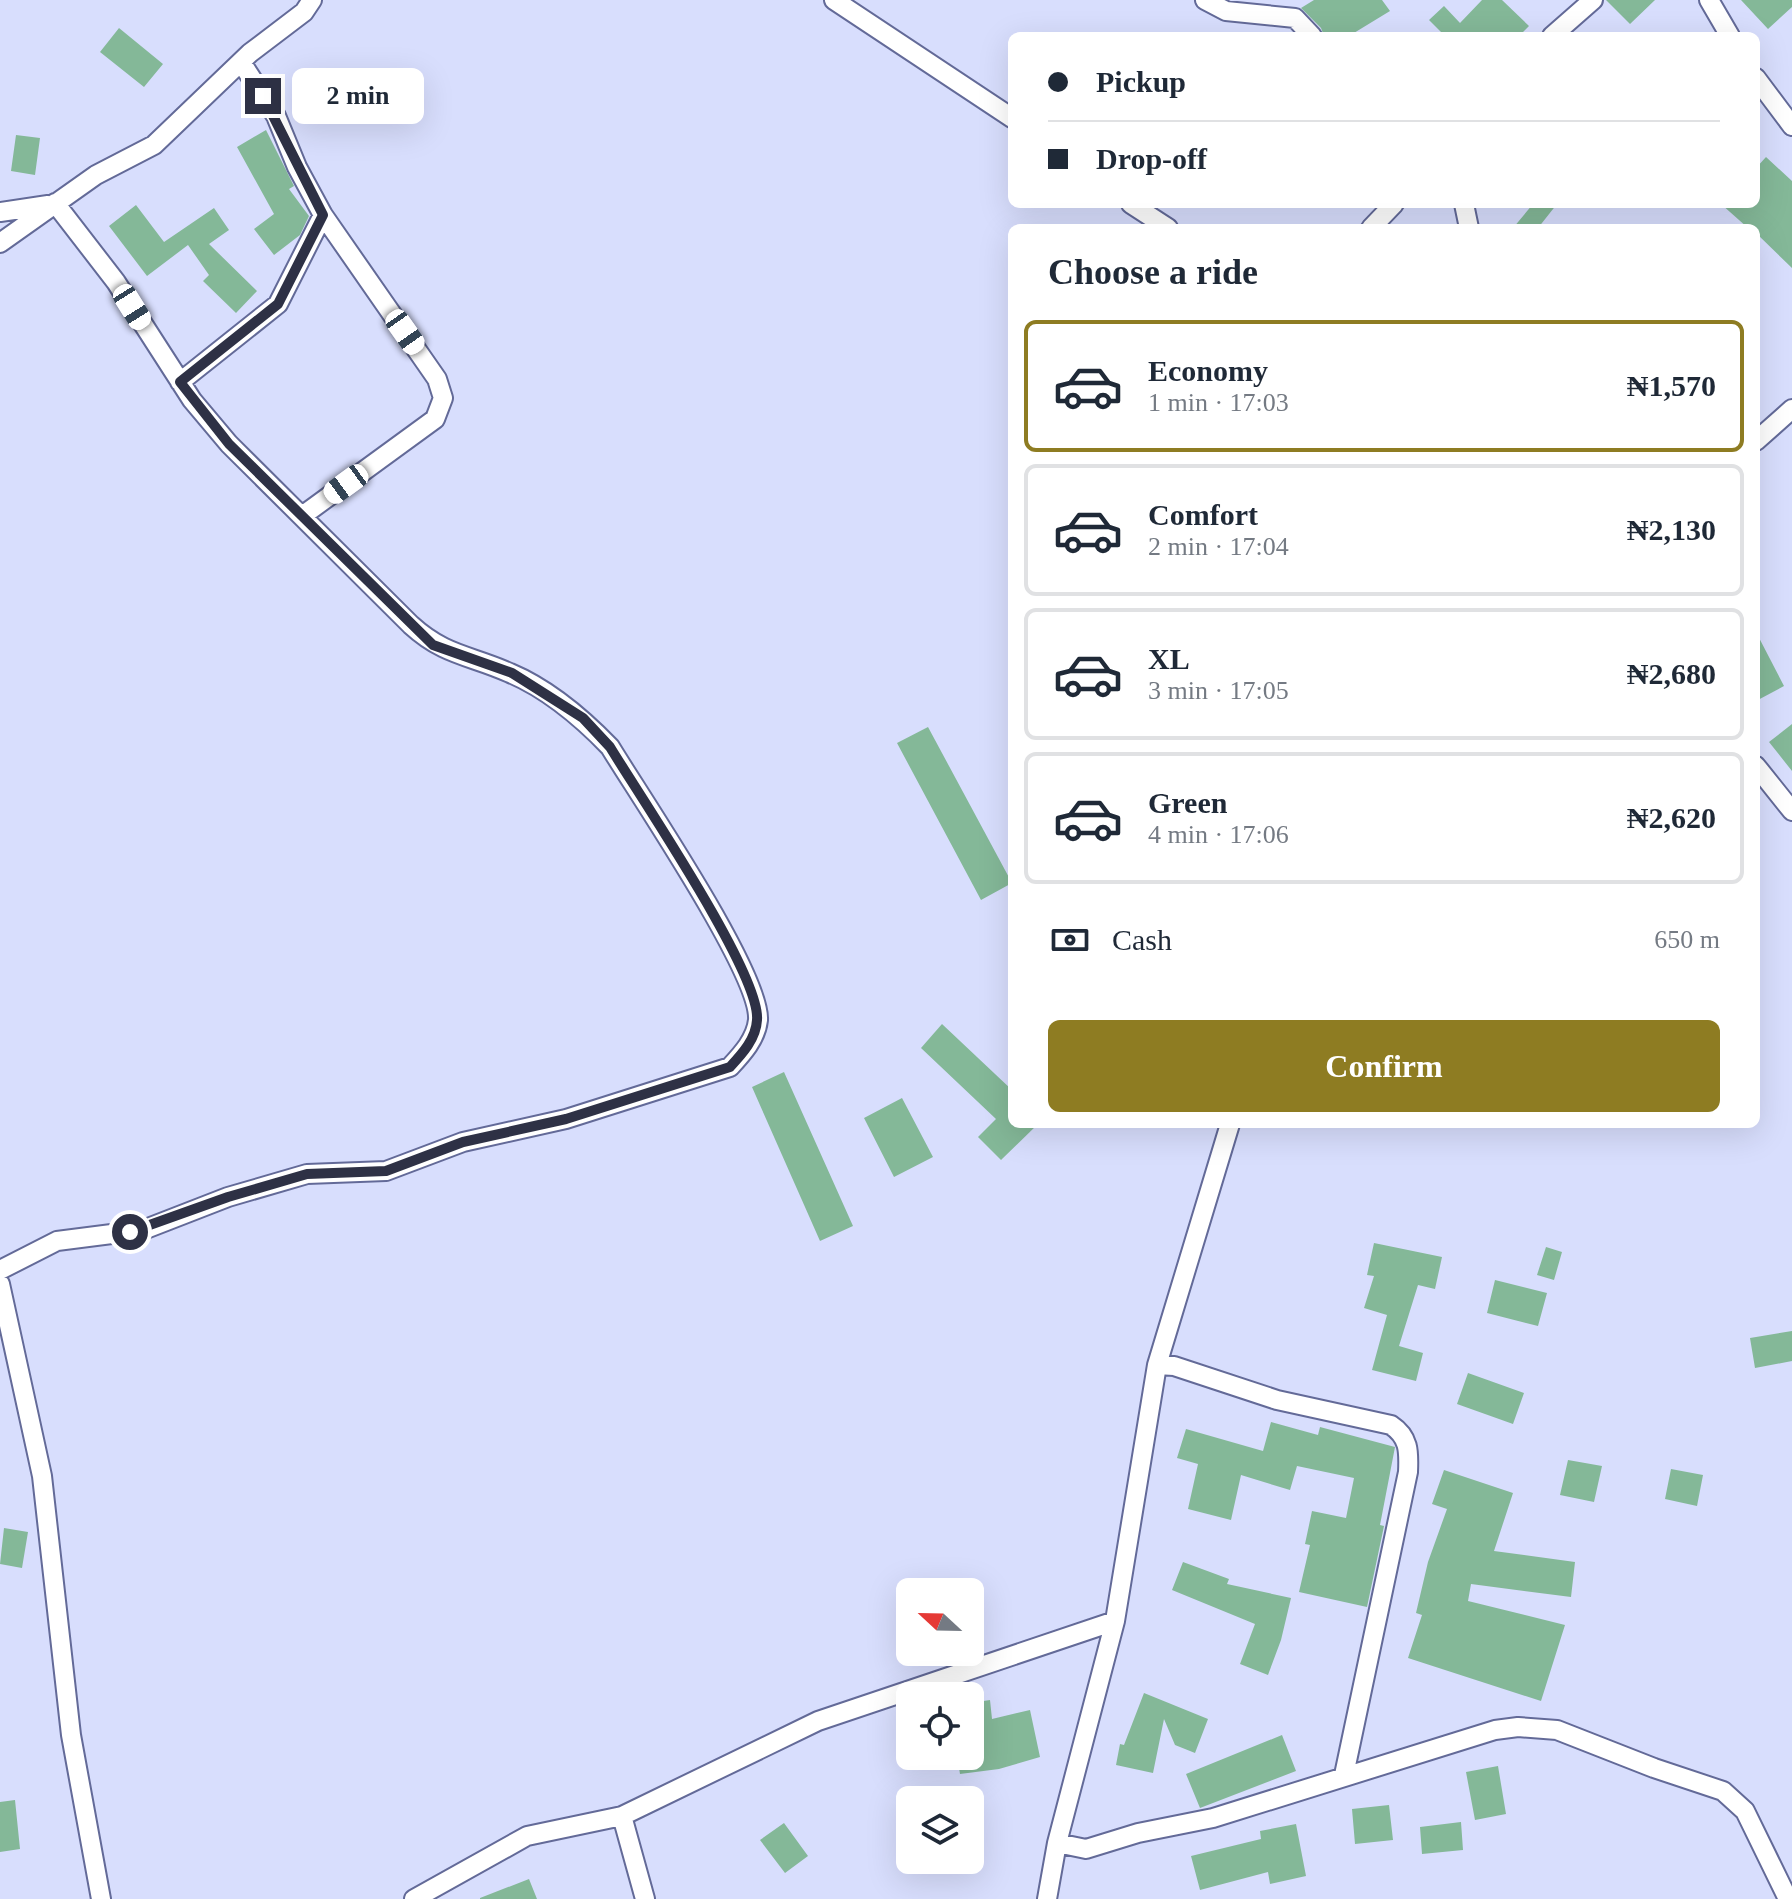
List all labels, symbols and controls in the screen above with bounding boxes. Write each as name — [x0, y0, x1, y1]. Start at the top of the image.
text: Pickup — [1096, 65, 1186, 98]
callout: 2 min — [291, 68, 423, 124]
route end — [245, 78, 281, 114]
text: 2 min — [327, 81, 389, 110]
text: Drop-off — [1096, 142, 1207, 175]
text: Choose a ride — [1048, 252, 1258, 292]
car — [109, 280, 155, 334]
car — [381, 305, 429, 359]
icon: car — [1052, 350, 1124, 422]
text: Economy — [1148, 354, 1268, 387]
text: ₦1,570 — [1627, 369, 1716, 402]
text: 1 min · 17:03 — [1148, 388, 1289, 417]
car — [320, 460, 372, 508]
icon: car — [1052, 494, 1124, 566]
text: Comfort — [1148, 498, 1258, 531]
text: ₦2,130 — [1627, 513, 1716, 546]
text: 2 min · 17:04 — [1148, 532, 1289, 561]
icon: car — [1052, 638, 1124, 710]
text: XL — [1148, 642, 1190, 675]
text: ₦2,680 — [1627, 657, 1716, 690]
text: 3 min · 17:05 — [1148, 676, 1289, 705]
icon: car — [1052, 782, 1124, 854]
text: Green — [1148, 786, 1227, 819]
text: ₦2,620 — [1627, 801, 1716, 834]
text: 4 min · 17:06 — [1148, 820, 1289, 849]
icon: cash — [1048, 918, 1092, 962]
text: Cash — [1112, 923, 1172, 956]
text: 650 m — [1654, 925, 1720, 954]
button: Confirm — [1048, 1020, 1720, 1112]
route start — [112, 1214, 148, 1250]
north arrow — [896, 1578, 984, 1666]
map controls — [896, 1578, 984, 1874]
button: locate — [896, 1682, 984, 1770]
button: layers — [896, 1786, 984, 1874]

